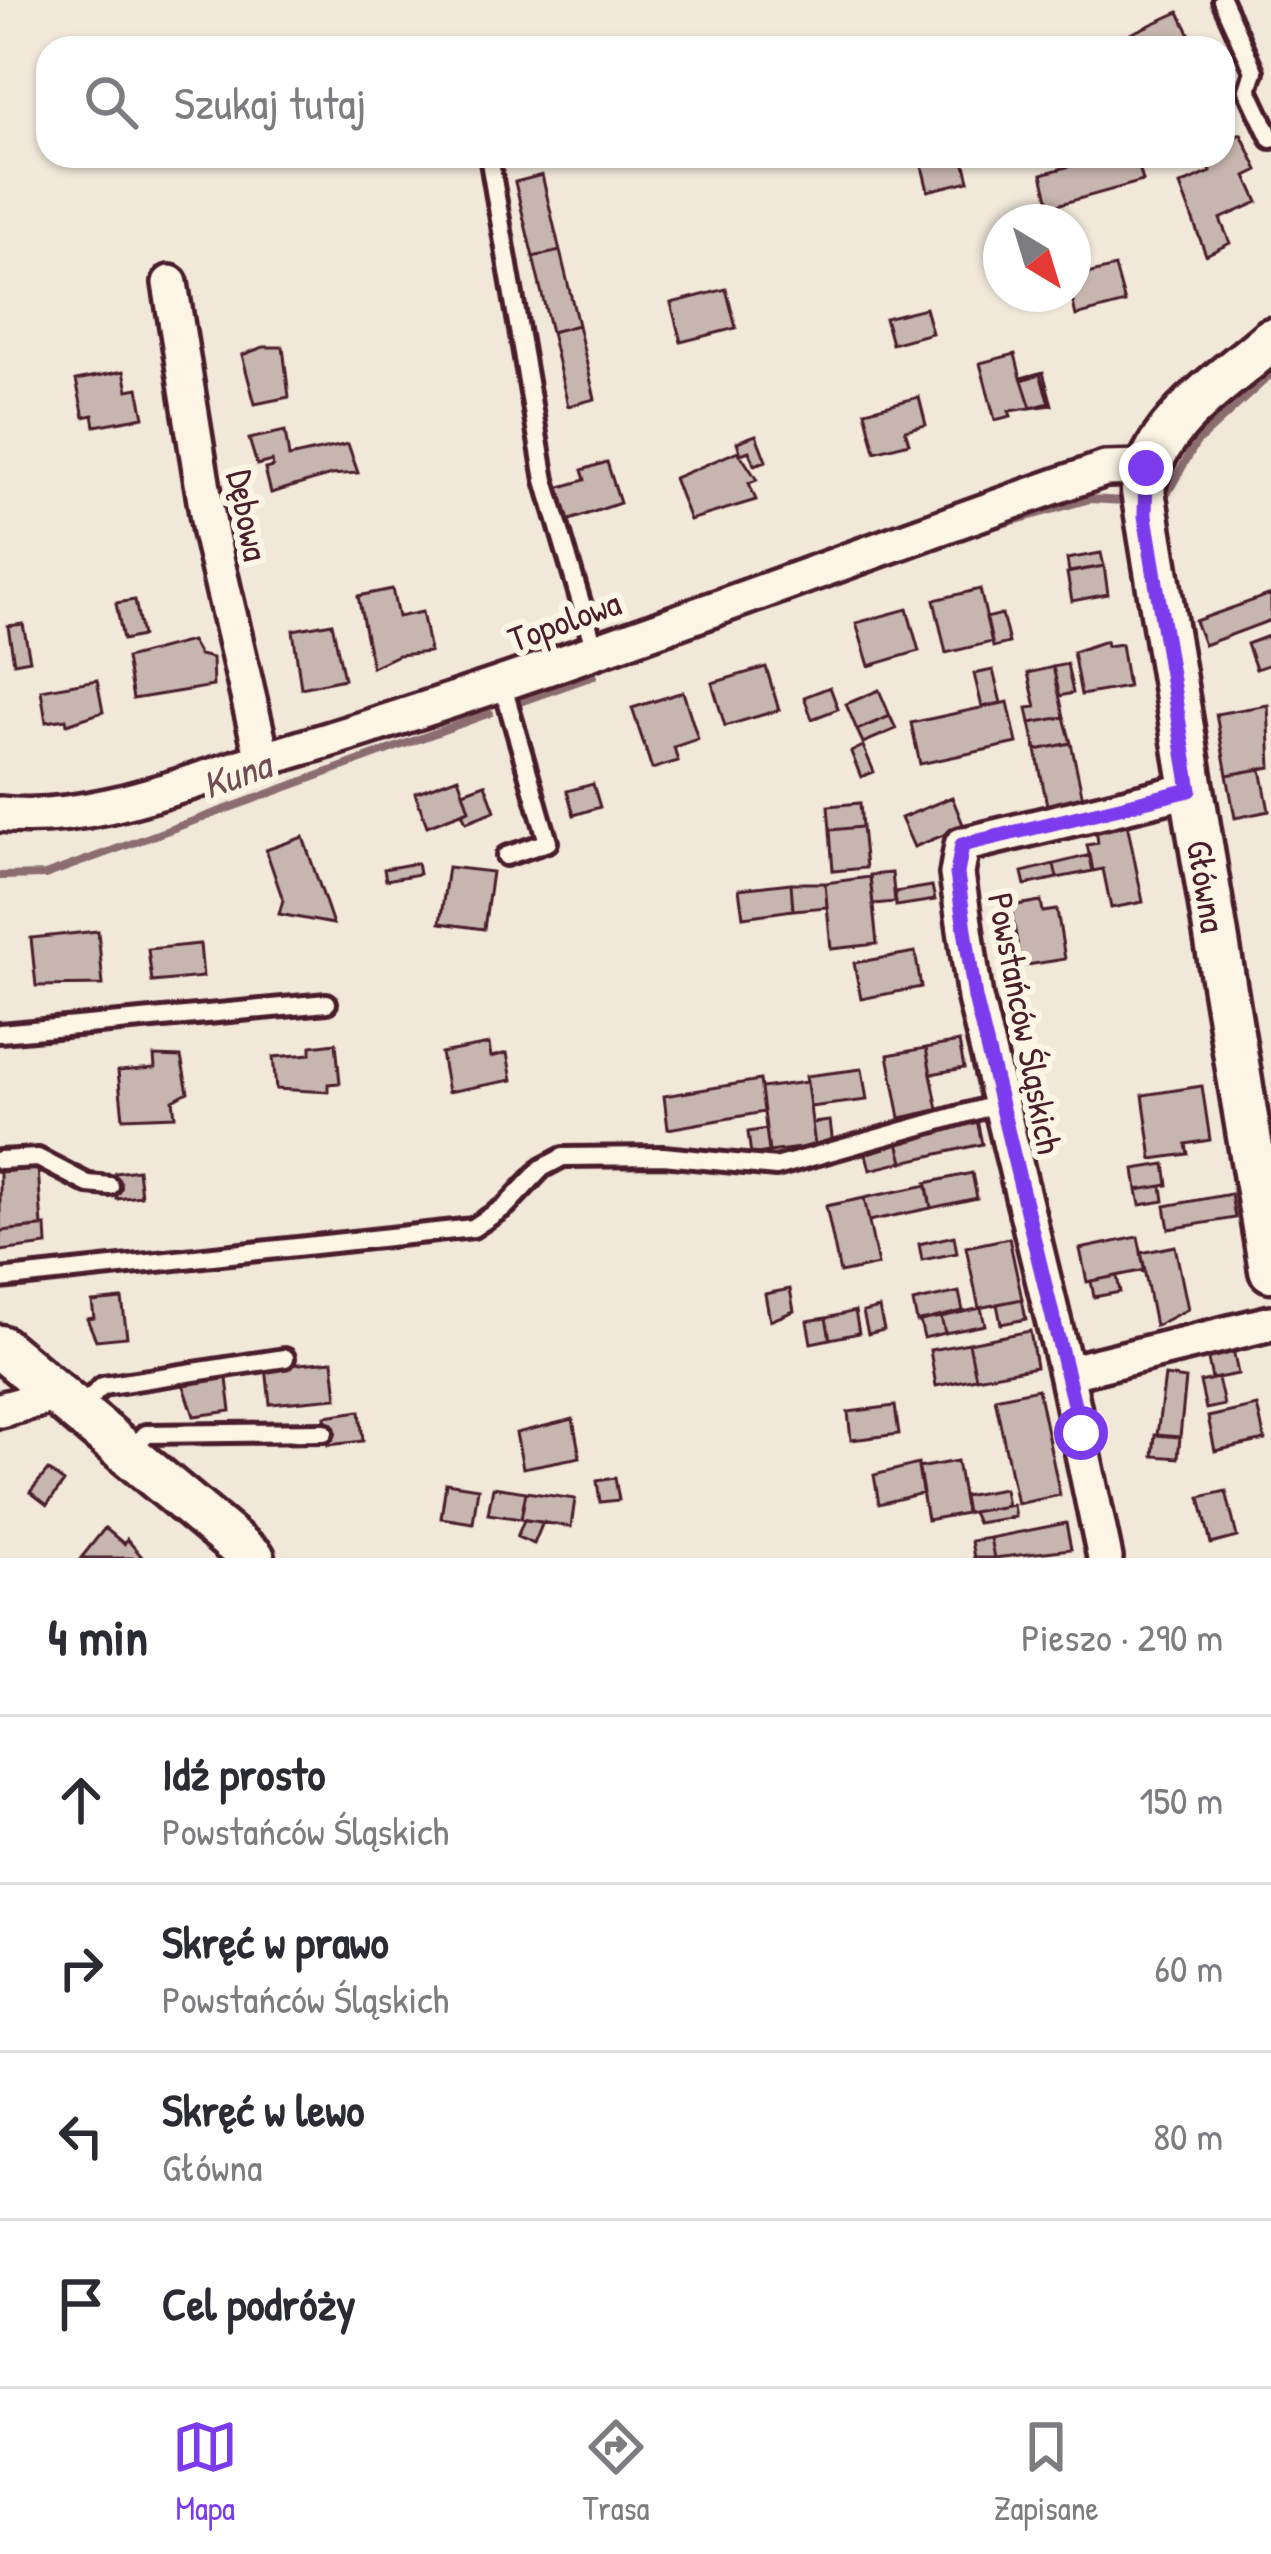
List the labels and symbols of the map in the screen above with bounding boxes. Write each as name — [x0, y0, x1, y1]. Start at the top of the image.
north arrow — [983, 204, 1091, 312]
route end — [1119, 441, 1173, 495]
street label: Dębowa — [216, 465, 282, 565]
street label: Topolowa — [501, 577, 627, 663]
water label: Kuna — [195, 736, 281, 811]
street label: Główna — [1176, 836, 1240, 936]
street label: Powstańców Śląskich — [977, 888, 1075, 1158]
route start — [1054, 1406, 1108, 1460]

